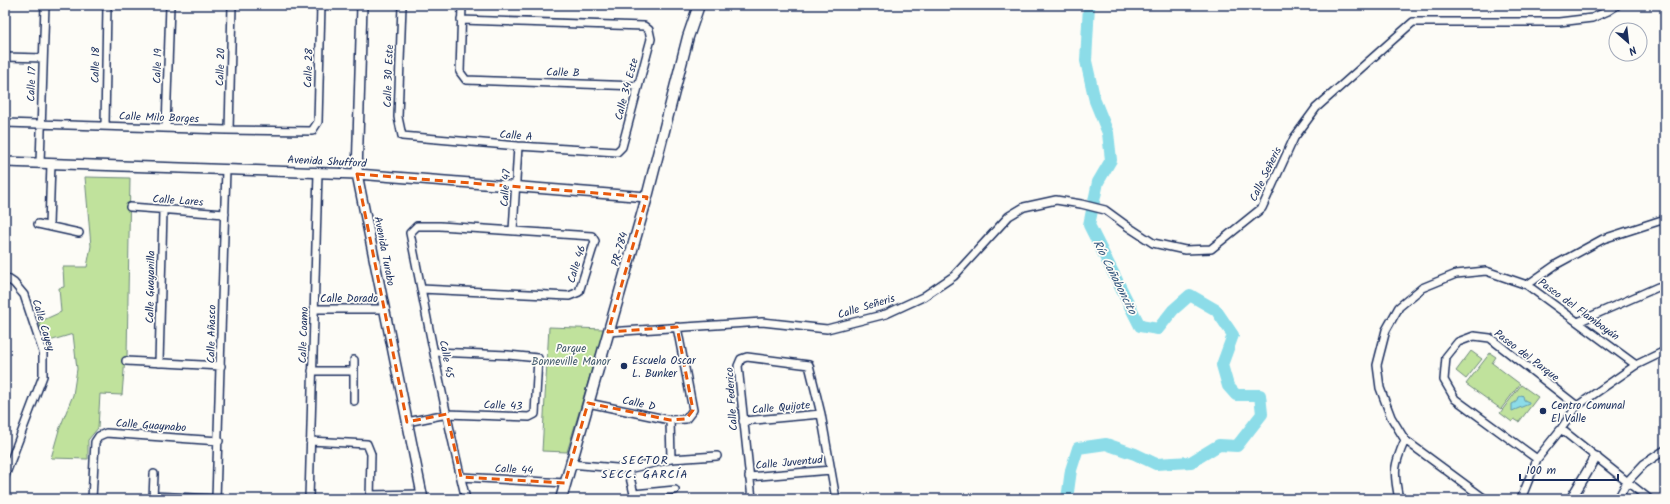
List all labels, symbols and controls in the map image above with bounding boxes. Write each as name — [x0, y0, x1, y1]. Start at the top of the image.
north arrow — [1608, 22, 1648, 62]
text: N — [1625, 40, 1640, 60]
street label: Calle 30 Este — [379, 44, 399, 108]
street label: Calle 18 — [87, 46, 105, 83]
street label: Calle 19 — [148, 47, 168, 84]
street label: Calle 20 — [211, 47, 231, 87]
street label: Calle 28 — [299, 48, 319, 88]
street label: Calle 34 Este — [610, 56, 644, 122]
street label: Calle B — [546, 63, 580, 83]
street label: Calle 17 — [22, 65, 42, 102]
street label: Calle Milo Borges — [118, 108, 200, 128]
street label: Calle A — [499, 126, 533, 146]
street label: Calle Señeris — [1245, 144, 1287, 205]
street label: Avenida Shufford — [287, 151, 367, 173]
street label: Calle 47 — [496, 168, 516, 207]
street label: Calle Lares — [152, 190, 204, 212]
street label: Avenida Turabo — [368, 215, 400, 288]
street label: PR-784 — [606, 230, 633, 269]
water label: Río Cañaboncito — [1088, 237, 1142, 319]
street label: Calle 46 — [563, 243, 591, 285]
street label: Calle Guayanilla — [141, 250, 161, 324]
street label: Paseo del Flamboyán — [1534, 274, 1623, 346]
street label: Calle Dorado — [320, 290, 378, 308]
street label: Calle Señeris — [835, 290, 897, 324]
street label: Calle Cayey — [27, 297, 60, 354]
street label: Calle Añasco — [202, 304, 222, 364]
street label: Calle Coamo — [294, 306, 314, 364]
street label: Paseo del Parque — [1490, 325, 1563, 386]
street label: Calle 45 — [434, 339, 459, 381]
park label: Parque Bonneville Manor — [531, 340, 612, 371]
place label: Escuela Oscar L. Bunker — [632, 352, 697, 383]
marker: Escuela Oscar L. Bunker — [619, 361, 629, 371]
street label: Calle Federico — [721, 366, 743, 431]
street label: Calle D — [620, 392, 657, 416]
street label: Calle 43 — [483, 396, 523, 416]
street label: Calle Quijote — [751, 396, 811, 420]
place label: Centro Comunal El Valle — [1551, 397, 1625, 428]
marker: Centro Comunal El Valle — [1538, 406, 1548, 416]
street label: Calle Guaynabo — [115, 415, 187, 437]
district label: SECTOR SECC. GARCÍA — [601, 451, 689, 484]
street label: Calle Juventud — [755, 451, 824, 475]
scale bar — [1520, 456, 1618, 482]
street label: Calle 44 — [494, 460, 534, 480]
text: 100 m — [1526, 461, 1557, 480]

